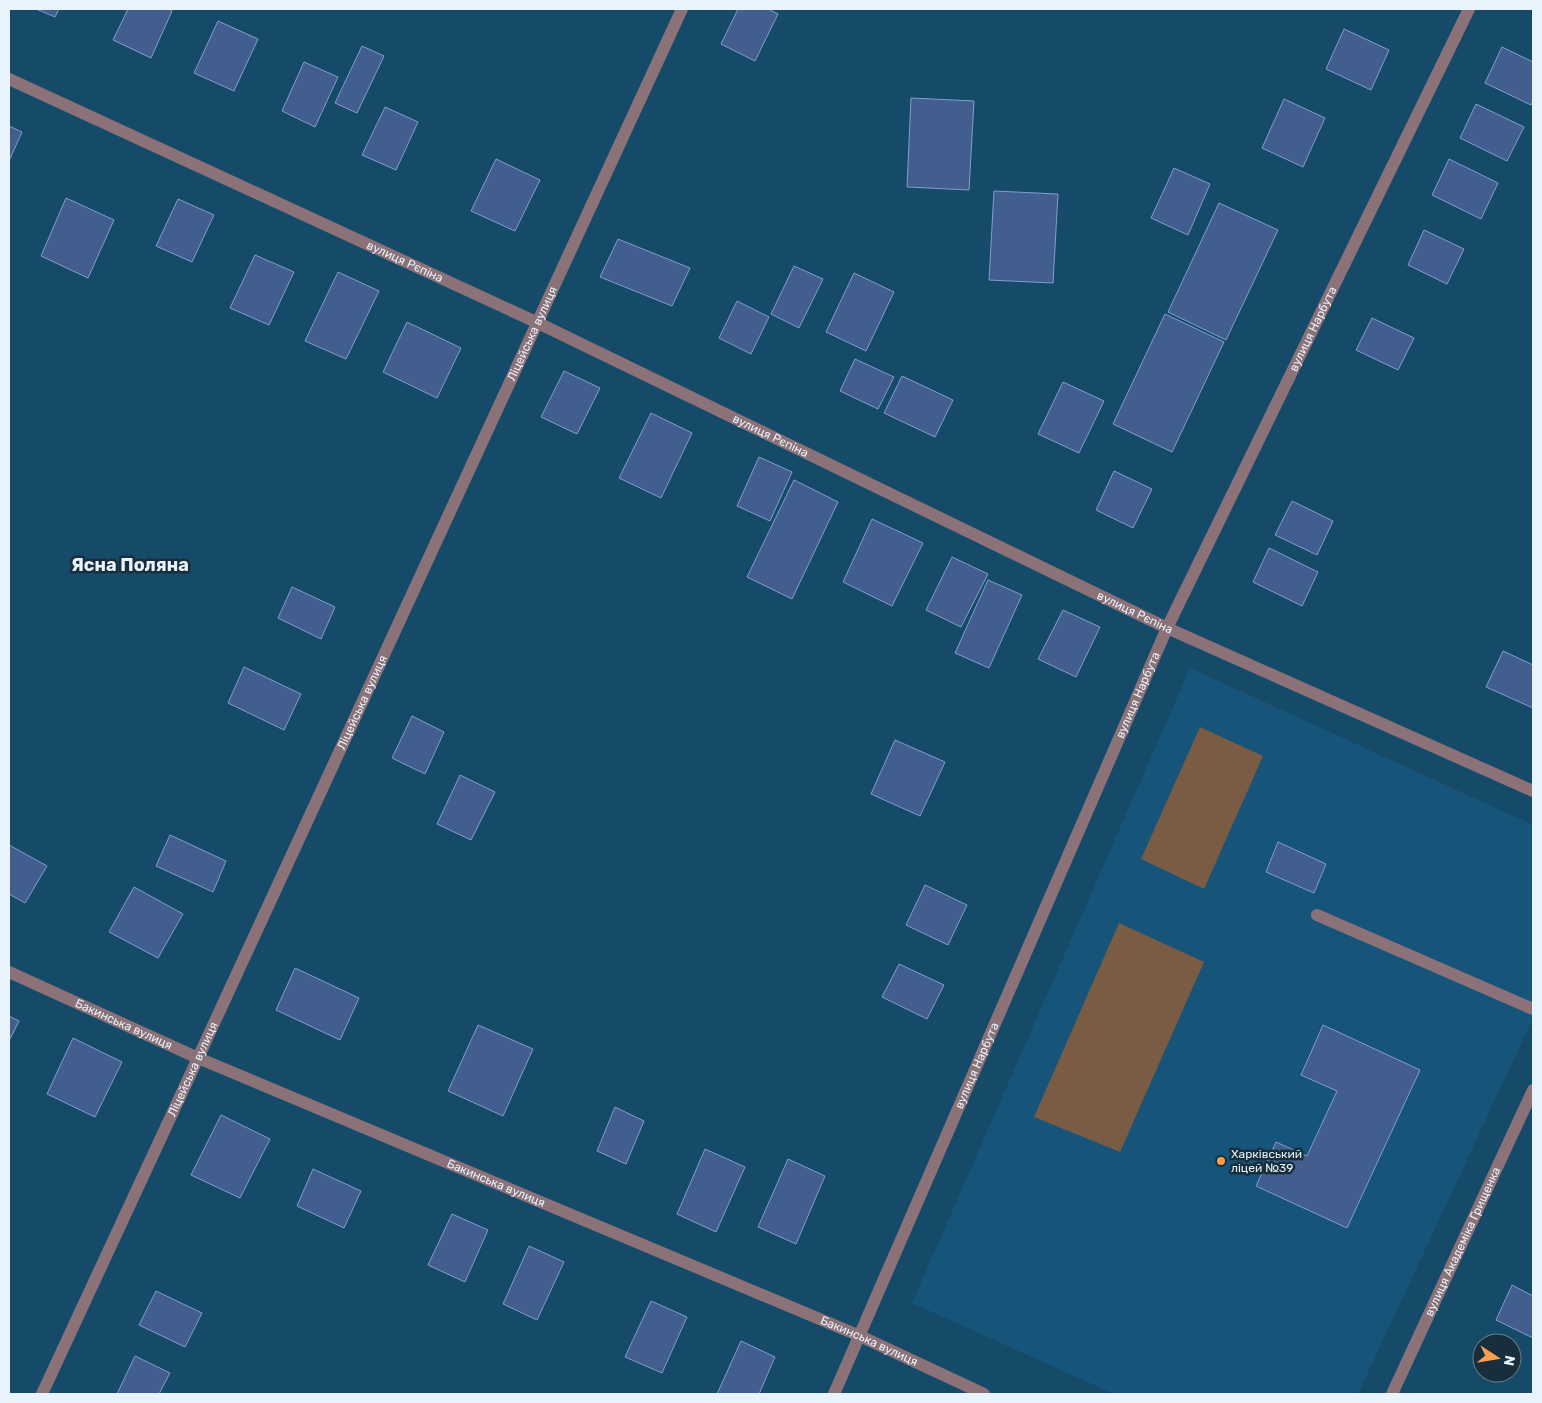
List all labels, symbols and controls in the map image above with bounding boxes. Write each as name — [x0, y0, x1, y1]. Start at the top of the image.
street label: вулиця Рєпіна — [365, 238, 445, 285]
street label: Ліцейська вулиця — [504, 284, 560, 383]
street label: вулиця Нарбута — [1286, 284, 1340, 374]
street label: вулиця Рєпіна — [730, 411, 811, 460]
district label: Ясна Поляна — [71, 554, 189, 576]
street label: вулиця Рєпіна — [1095, 588, 1175, 637]
street label: вулиця Нарбута — [1113, 650, 1163, 741]
street label: Ліцейська вулиця — [334, 653, 390, 752]
street label: Бакинська вулиця — [73, 996, 174, 1052]
street label: Ліцейська вулиця — [165, 1020, 221, 1119]
street label: вулиця Нарбута — [952, 1020, 1002, 1111]
place label: Харківський ліцей №39 — [1231, 1147, 1302, 1175]
marker: Харківський ліцей №39 — [1215, 1155, 1227, 1167]
street label: Бакинська вулиця — [445, 1156, 547, 1210]
street label: вулиця Академіка Грищенка — [1422, 1165, 1503, 1318]
street label: Бакинська вулиця — [818, 1313, 920, 1369]
north arrow — [1472, 1333, 1522, 1383]
text: N — [1500, 1354, 1519, 1367]

